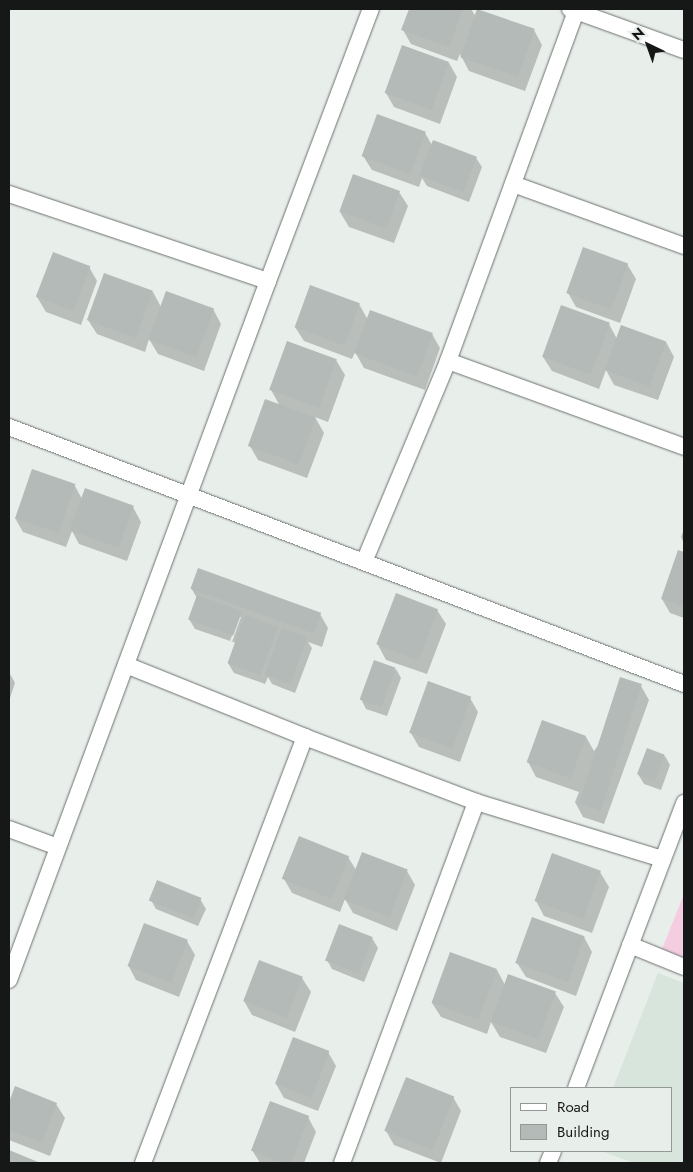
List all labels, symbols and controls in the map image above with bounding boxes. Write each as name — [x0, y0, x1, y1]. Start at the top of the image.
north arrow — [623, 20, 673, 70]
text: N — [627, 23, 649, 45]
legend — [510, 1087, 673, 1152]
text: Road — [557, 1096, 589, 1118]
text: Building — [557, 1121, 609, 1143]

